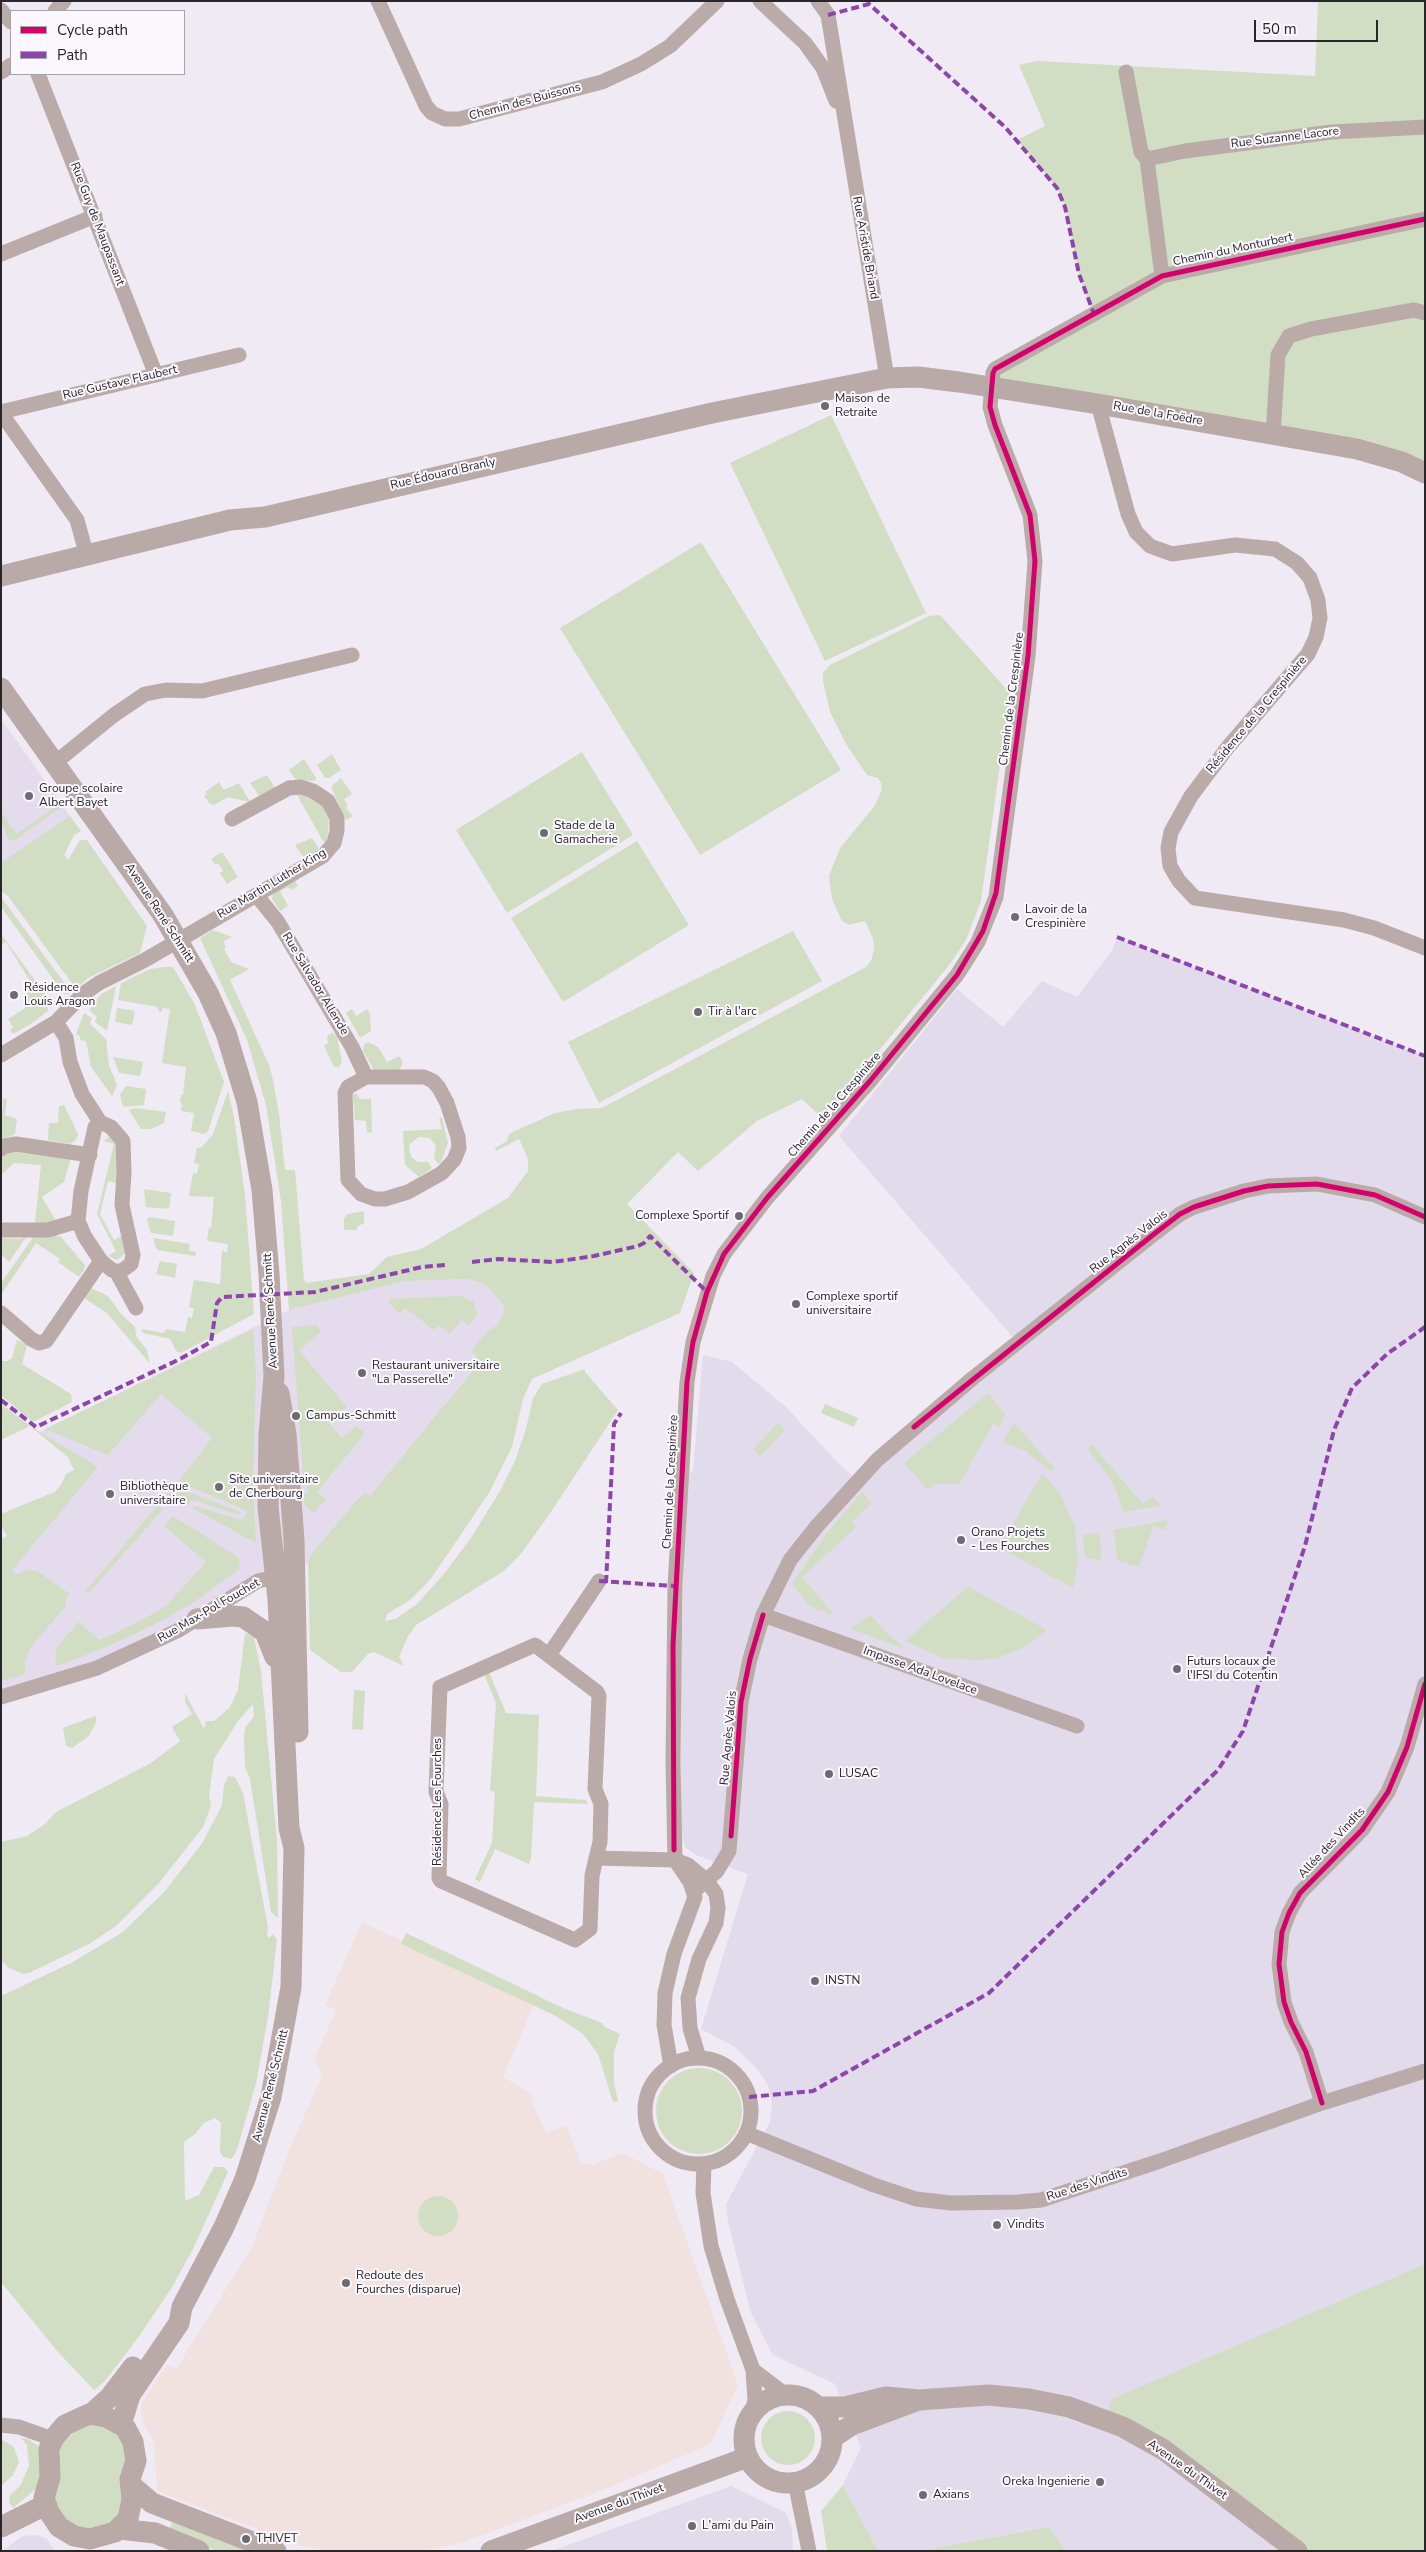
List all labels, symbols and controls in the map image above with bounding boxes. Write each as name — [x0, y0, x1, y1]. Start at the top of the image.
legend — [10, 10, 185, 75]
scale bar — [1256, 10, 1380, 42]
text: 50 m — [1262, 19, 1297, 39]
text: Cycle path — [57, 20, 128, 40]
text: Path — [57, 45, 88, 65]
street label: Chemin des Buissons — [468, 80, 582, 124]
street label: Rue Suzanne Lacore — [1230, 124, 1340, 152]
street label: Rue Guy de Maupassant — [67, 160, 127, 288]
street label: Rue Aristide Briand — [849, 195, 881, 301]
street label: Chemin du Monturbert — [1172, 230, 1294, 270]
street label: Rue Gustave Flaubert — [61, 363, 179, 403]
place label: Maison de Retraite — [835, 392, 890, 420]
street label: Rue de la Foëdre — [1112, 399, 1204, 429]
marker: Maison de Retraite — [819, 400, 831, 412]
street label: Rue Édouard Branly — [389, 455, 497, 493]
street label: Chemin de la Crespinière — [997, 631, 1027, 767]
street label: Résidence de la Crespinière — [1204, 654, 1310, 776]
place label: Groupe scolaire Albert Bayet — [39, 782, 123, 810]
marker: Groupe scolaire Albert Bayet — [23, 790, 35, 802]
place label: Stade de la Gamacherie — [554, 819, 618, 847]
marker: Stade de la Gamacherie — [538, 827, 550, 839]
street label: Rue Martin Luther King — [215, 846, 329, 922]
street label: Avenue René Schmitt — [121, 861, 197, 965]
place label: Lavoir de la Crespinière — [1025, 903, 1087, 931]
marker: Lavoir de la Crespinière — [1009, 911, 1021, 923]
street label: Rue Salvador Allende — [279, 930, 351, 1038]
place label: Résidence Louis Aragon — [24, 981, 95, 1009]
marker: Résidence Louis Aragon — [8, 989, 20, 1001]
place label: Tir à l'arc — [708, 1005, 757, 1019]
marker: Tir à l'arc — [692, 1006, 704, 1018]
street label: Chemin de la Crespinière — [785, 1050, 885, 1160]
street label: Rue Agnès Valois — [1087, 1207, 1171, 1277]
place label: Complexe Sportif — [635, 1209, 729, 1223]
marker: Complexe Sportif — [733, 1210, 745, 1222]
street label: Avenue René Schmitt — [261, 1253, 281, 1369]
place label: Complexe sportif universitaire — [806, 1290, 898, 1318]
marker: Complexe sportif universitaire — [790, 1298, 802, 1310]
place label: Restaurant universitaire "La Passerelle" — [372, 1359, 500, 1387]
marker: Restaurant universitaire "La Passerelle" — [356, 1367, 368, 1379]
place label: Campus-Schmitt — [306, 1409, 396, 1423]
marker: Campus-Schmitt — [290, 1410, 302, 1422]
street label: Chemin de la Crespinière — [660, 1414, 682, 1550]
place label: Site universitaire de Cherbourg — [229, 1473, 318, 1501]
place label: Bibliothèque universitaire — [120, 1480, 188, 1508]
marker: Site universitaire de Cherbourg — [213, 1481, 225, 1493]
marker: Bibliothèque universitaire — [104, 1488, 116, 1500]
place label: Orano Projets - Les Fourches — [971, 1526, 1049, 1554]
marker: Orano Projets - Les Fourches — [955, 1534, 967, 1546]
street label: Rue Max-Pol Fouchet — [156, 1576, 262, 1646]
street label: Impasse Ada Lovelace — [861, 1644, 979, 1698]
place label: Futurs locaux de l'IFSI du Cotentin — [1187, 1655, 1278, 1683]
marker: Futurs locaux de l'IFSI du Cotentin — [1171, 1663, 1183, 1675]
street label: Rue Agnès Valois — [718, 1690, 740, 1786]
street label: Résidence Les Fourches — [431, 1738, 445, 1866]
place label: LUSAC — [839, 1767, 878, 1781]
marker: LUSAC — [823, 1768, 835, 1780]
street label: Allée des Vindits — [1296, 1805, 1368, 1881]
place label: INSTN — [825, 1974, 860, 1988]
marker: INSTN — [809, 1975, 821, 1987]
street label: Avenue René Schmitt — [250, 2028, 292, 2144]
street label: Rue des Vindits — [1045, 2165, 1129, 2205]
place label: Vindits — [1007, 2218, 1045, 2232]
marker: Vindits — [991, 2219, 1003, 2231]
place label: Redoute des Fourches (disparue) — [356, 2269, 461, 2297]
marker: Redoute des Fourches (disparue) — [340, 2277, 352, 2289]
street label: Avenue du Thivet — [1144, 2437, 1230, 2503]
place label: Oreka Ingenierie — [1002, 2475, 1090, 2489]
marker: Oreka Ingenierie — [1094, 2476, 1106, 2488]
street label: Avenue du Thivet — [572, 2481, 666, 2527]
place label: Axians — [933, 2488, 970, 2502]
marker: Axians — [917, 2489, 929, 2501]
place label: L'ami du Pain — [702, 2519, 774, 2533]
marker: L'ami du Pain — [686, 2520, 698, 2532]
place label: THIVET — [256, 2532, 298, 2546]
marker: THIVET — [240, 2533, 252, 2545]

